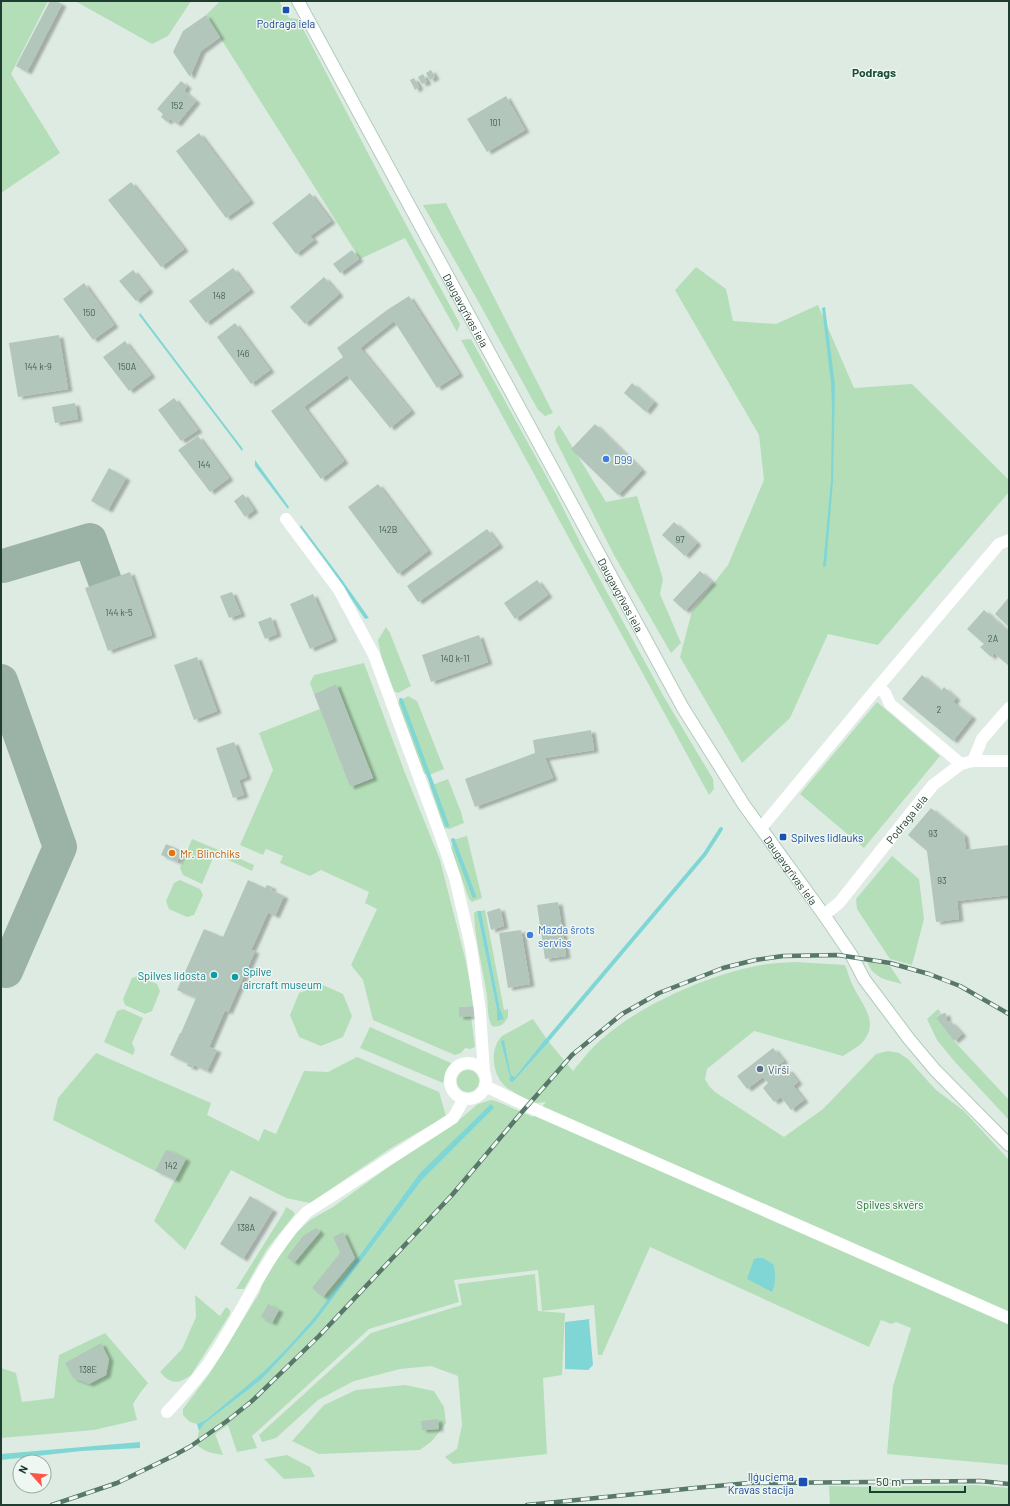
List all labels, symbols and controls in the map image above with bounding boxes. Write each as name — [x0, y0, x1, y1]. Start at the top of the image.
marker: Podraga iela — [281, 5, 291, 15]
place label: Podraga iela — [257, 17, 315, 30]
district label: Podrags — [852, 65, 896, 79]
house number: 152 — [171, 100, 183, 111]
house number: 101 — [489, 117, 501, 128]
street label: Daugavgrīvas iela — [441, 271, 492, 349]
house number: 148 — [213, 290, 226, 301]
house number: 150 — [83, 307, 95, 318]
house number: 146 — [237, 348, 250, 359]
house number: 144 k-9 — [24, 361, 52, 372]
house number: 150A — [118, 361, 137, 372]
place label: D99 — [614, 453, 633, 466]
marker: D99 — [601, 454, 611, 464]
house number: 144 — [197, 459, 211, 470]
house number: 142B — [379, 524, 397, 535]
house number: 97 — [676, 534, 685, 545]
street label: Daugavgrīvas iela — [596, 556, 647, 634]
house number: 144 k-5 — [105, 607, 133, 618]
house number: 2A — [988, 633, 999, 644]
house number: 140 k-11 — [440, 653, 470, 664]
house number: 2 — [937, 704, 942, 715]
street label: Podraga iela — [883, 792, 929, 846]
house number: 93 — [928, 828, 938, 839]
place label: Spilves lidlauks — [791, 831, 863, 844]
marker: Spilves lidlauks — [778, 832, 788, 842]
street label: Daugavgrīvas iela — [762, 833, 821, 907]
place label: Mr. Blinchiks — [180, 847, 240, 860]
marker: Mr. Blinchiks — [167, 848, 177, 858]
house number: 93 — [937, 875, 947, 886]
place label: Mazda šrots serviss — [538, 923, 595, 949]
marker: Mazda šrots serviss — [525, 930, 535, 940]
place label: Spilve aircraft museum — [243, 965, 322, 991]
place label: Spilves lidosta — [138, 969, 206, 982]
marker: Spilves lidosta — [209, 970, 219, 980]
marker: Spilve aircraft museum — [230, 972, 240, 982]
place label: Virši — [768, 1063, 790, 1076]
marker: Virši — [755, 1064, 765, 1074]
house number: 142 — [165, 1160, 178, 1171]
park label: Spilves skvērs — [856, 1198, 924, 1211]
house number: 138A — [237, 1222, 256, 1233]
house number: 138E — [79, 1364, 97, 1375]
north arrow — [12, 1454, 52, 1494]
text: N — [15, 1463, 30, 1475]
scale bar — [870, 1468, 965, 1494]
place label: Iļģuciema Kravas stacija — [728, 1470, 794, 1496]
text: 50 m — [876, 1474, 901, 1488]
marker: Iļģuciema Kravas stacija — [797, 1476, 809, 1488]

